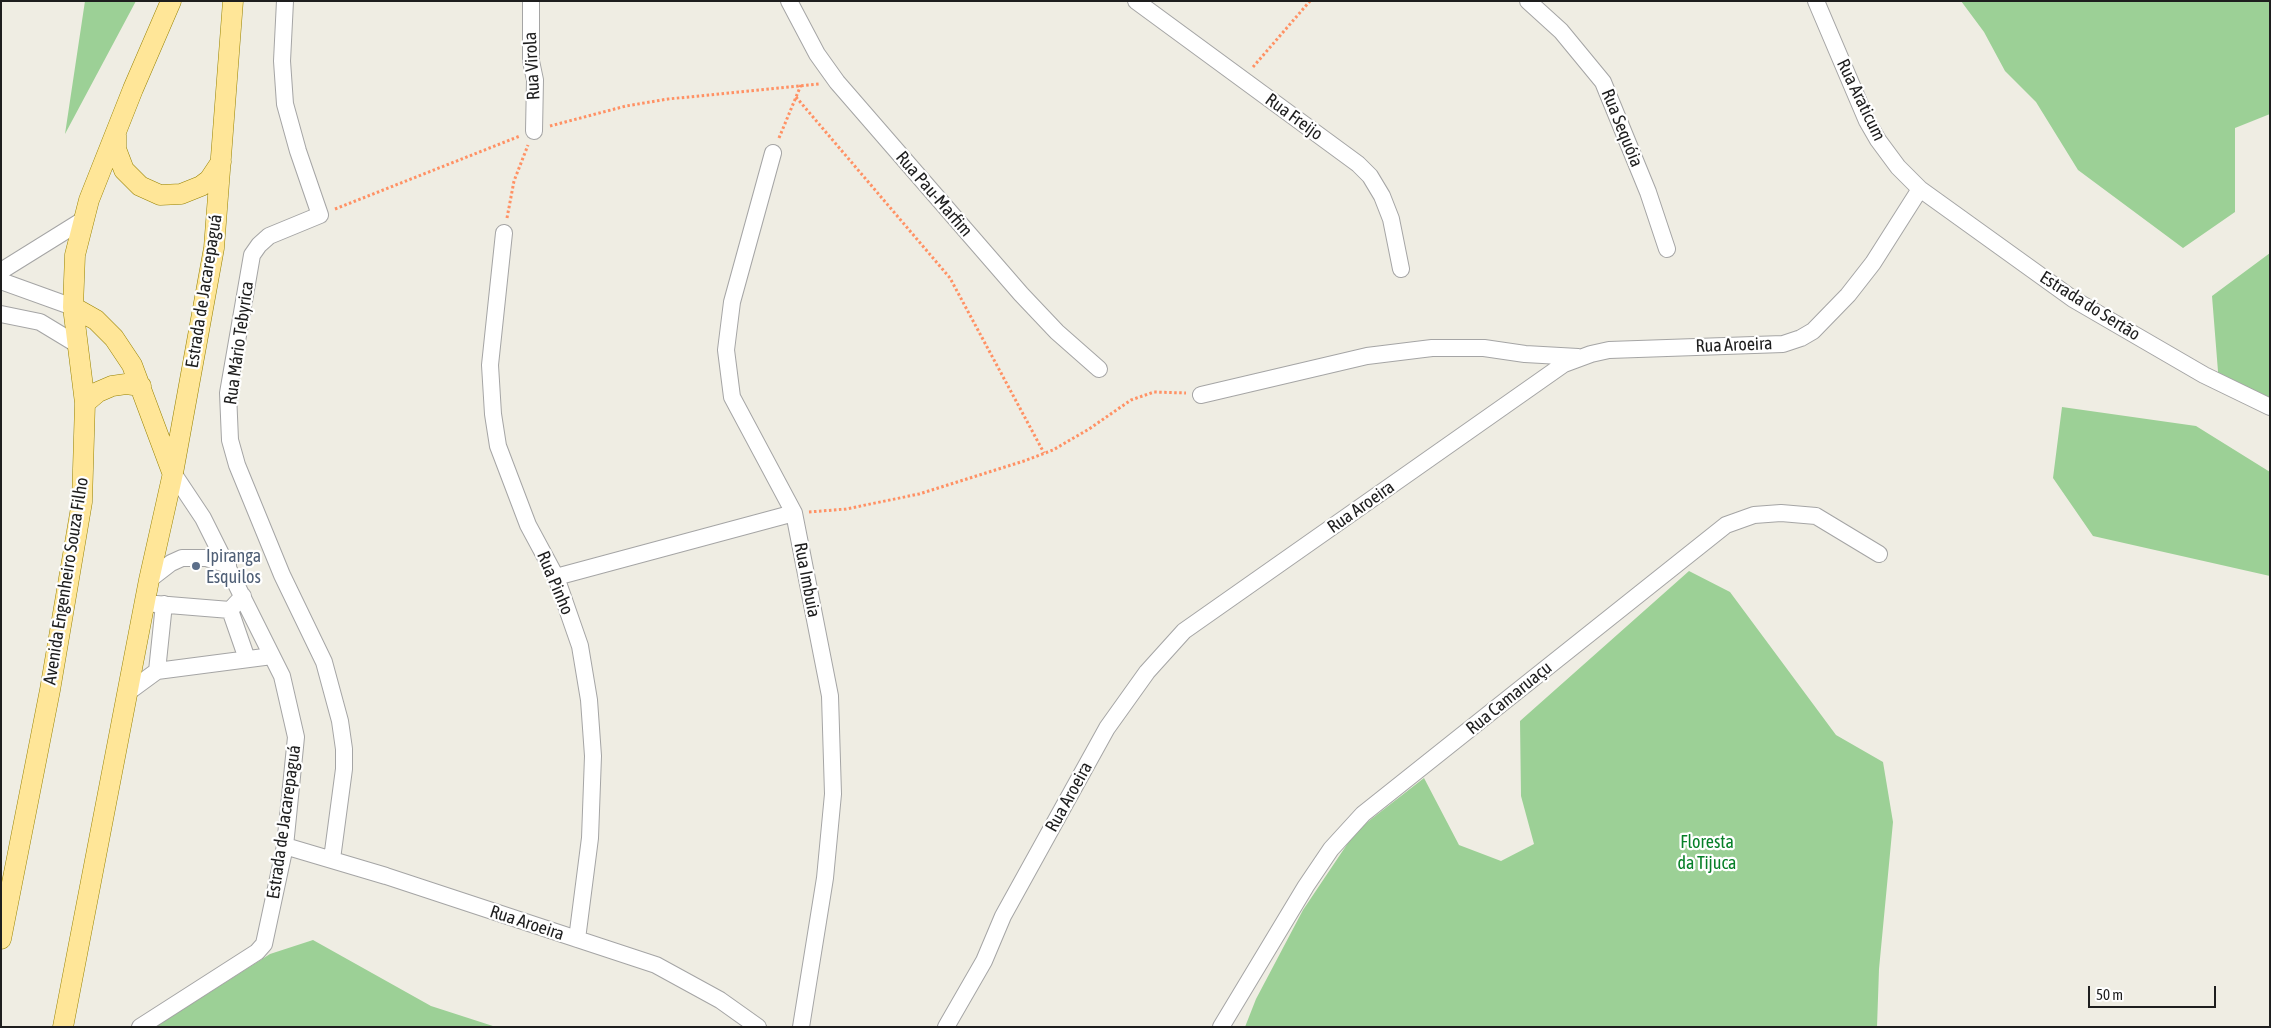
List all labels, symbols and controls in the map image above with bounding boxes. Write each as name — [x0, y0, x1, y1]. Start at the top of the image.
street label: Rua Virola — [519, 31, 545, 101]
street label: Rua Araticum — [1832, 56, 1890, 144]
street label: Rua Sequóia — [1597, 86, 1647, 170]
street label: Rua Freijo — [1261, 89, 1327, 145]
street label: Rua Pau-Marfim — [891, 147, 977, 241]
street label: Estrada de Jacarepaguá — [181, 213, 227, 369]
street label: Estrada do Sertão — [2036, 267, 2144, 345]
street label: Rua Mário Tebyrica — [220, 280, 258, 406]
street label: Rua Aroeira — [1695, 333, 1773, 357]
street label: Avenida Engenheiro Souza Filho — [39, 476, 93, 686]
street label: Rua Aroeira — [1323, 476, 1399, 538]
street label: Rua Imbuia — [789, 541, 825, 619]
place label: Ipiranga Esquilos — [206, 545, 261, 588]
street label: Rua Pinho — [532, 548, 578, 618]
marker: Ipiranga Esquilos — [190, 560, 202, 572]
street label: Rua Camaruaçu — [1462, 657, 1556, 739]
street label: Estrada de Jacarepaguá — [262, 744, 306, 900]
street label: Rua Aroeira — [1041, 758, 1097, 836]
park label: Floresta da Tijuca — [1678, 831, 1736, 874]
street label: Rua Aroeira — [487, 901, 567, 945]
scale bar — [2091, 976, 2218, 1008]
text: 50 m — [2096, 986, 2123, 1003]

